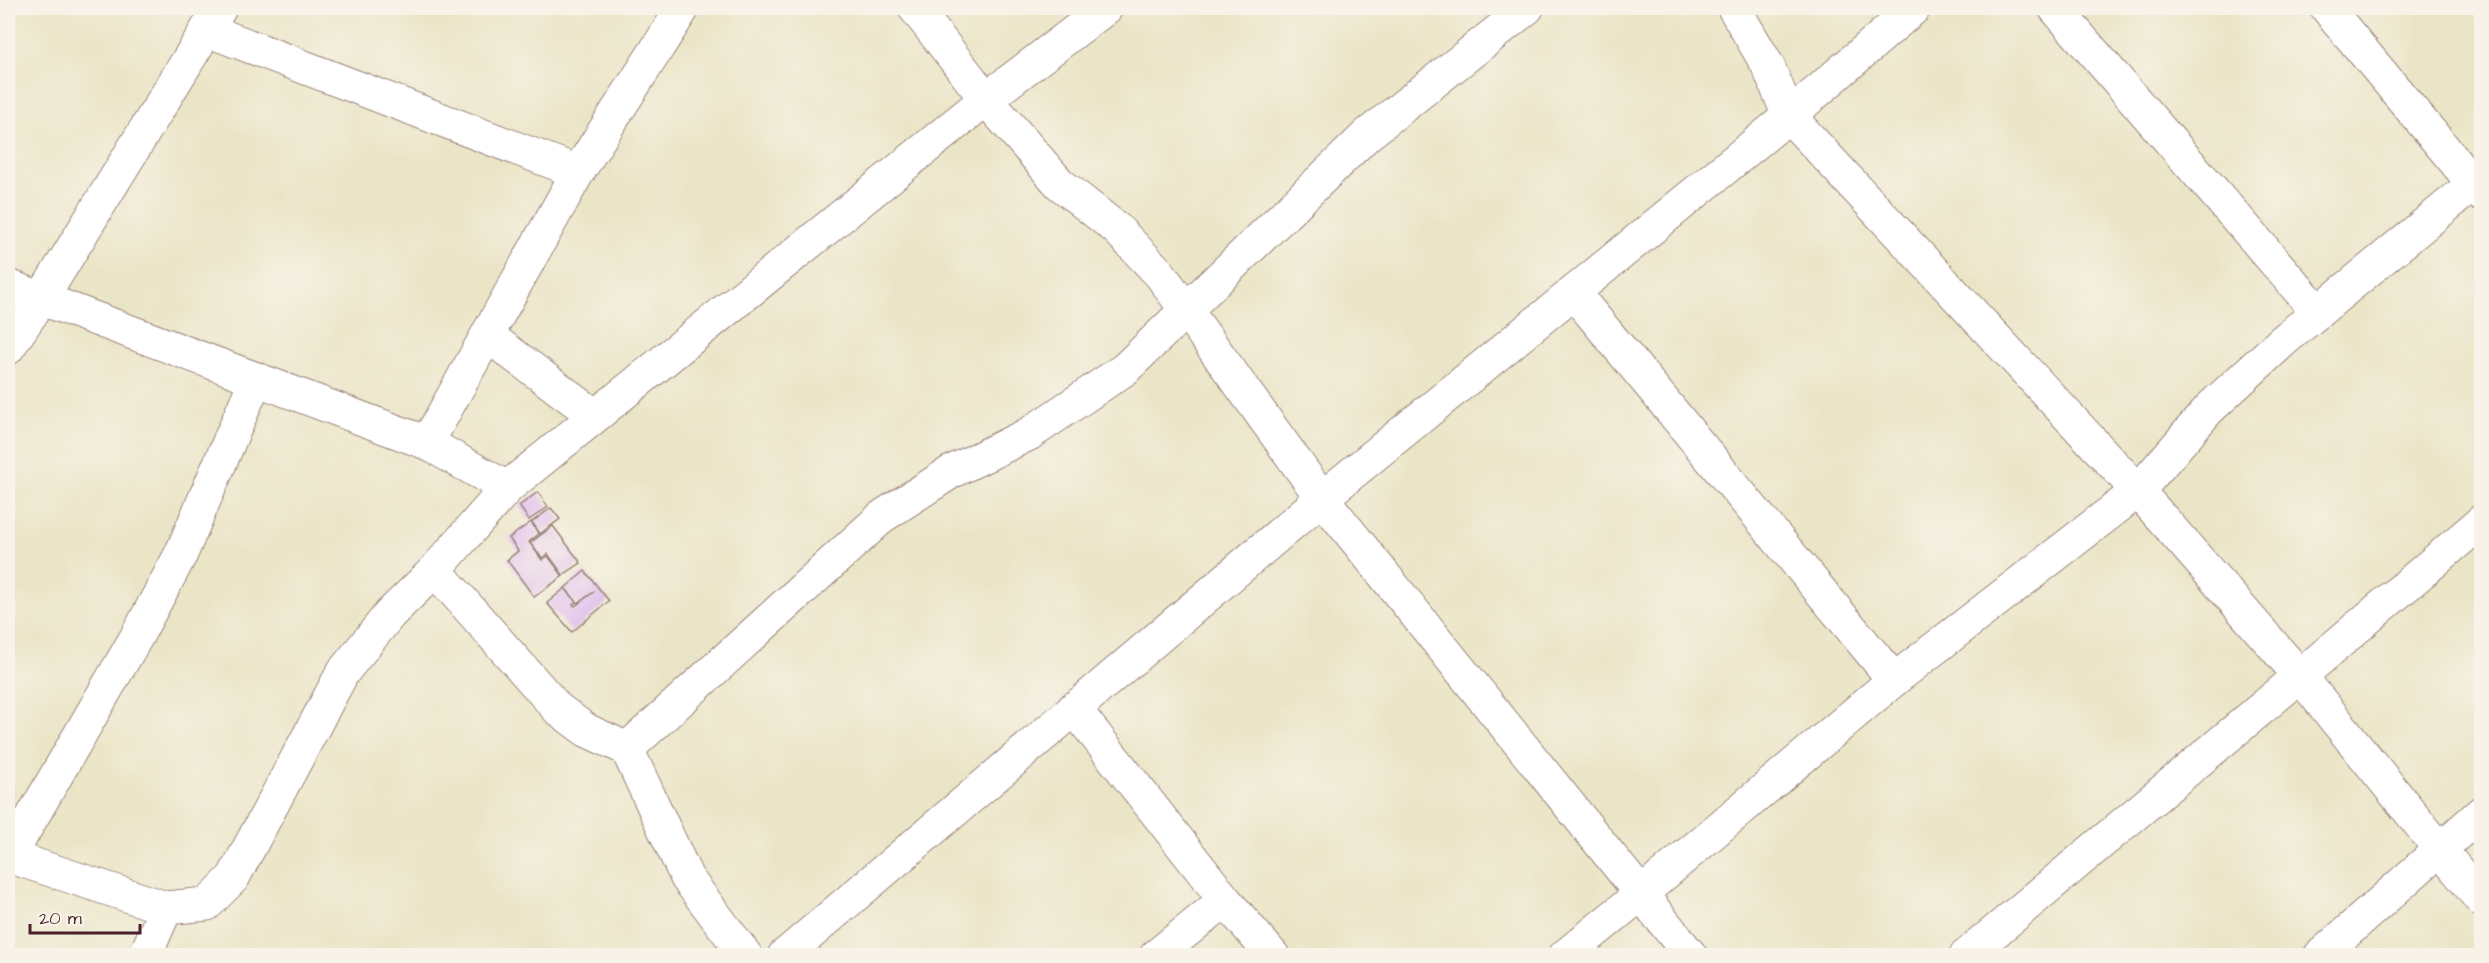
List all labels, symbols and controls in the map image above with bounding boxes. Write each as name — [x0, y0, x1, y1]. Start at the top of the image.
scale bar — [30, 897, 140, 935]
text: 20 m — [39, 906, 82, 931]

